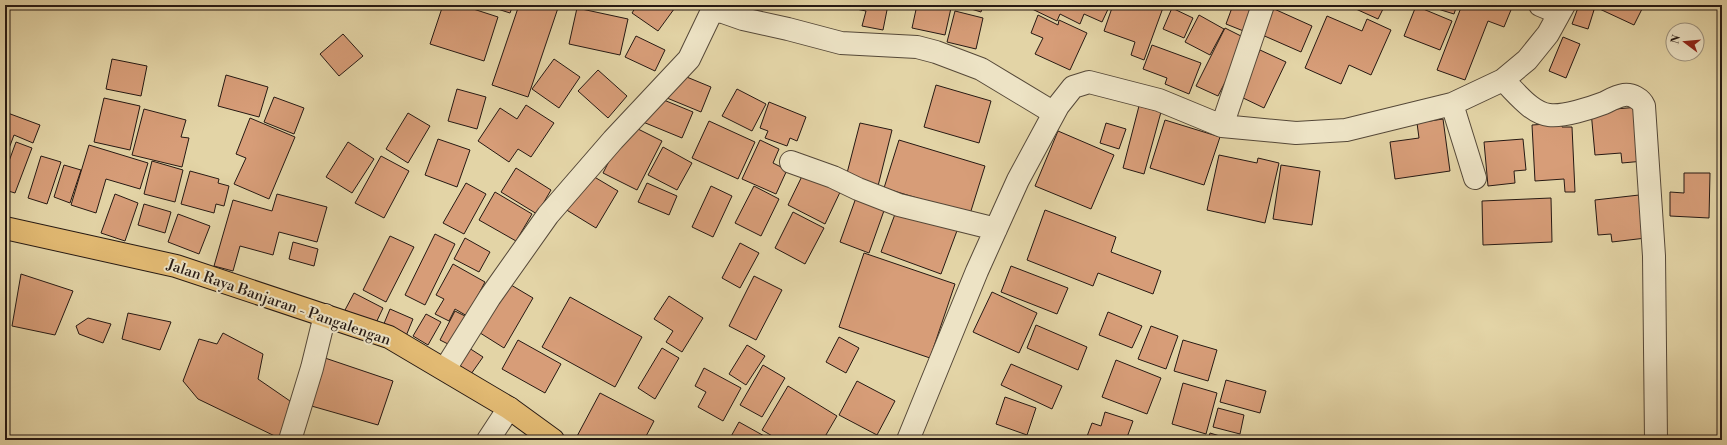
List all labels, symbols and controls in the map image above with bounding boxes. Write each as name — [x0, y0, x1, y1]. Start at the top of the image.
north arrow — [1665, 22, 1705, 62]
text: N — [1668, 33, 1684, 46]
street label: Jalan Raya Banjaran - Pangalengan — [164, 255, 393, 350]

